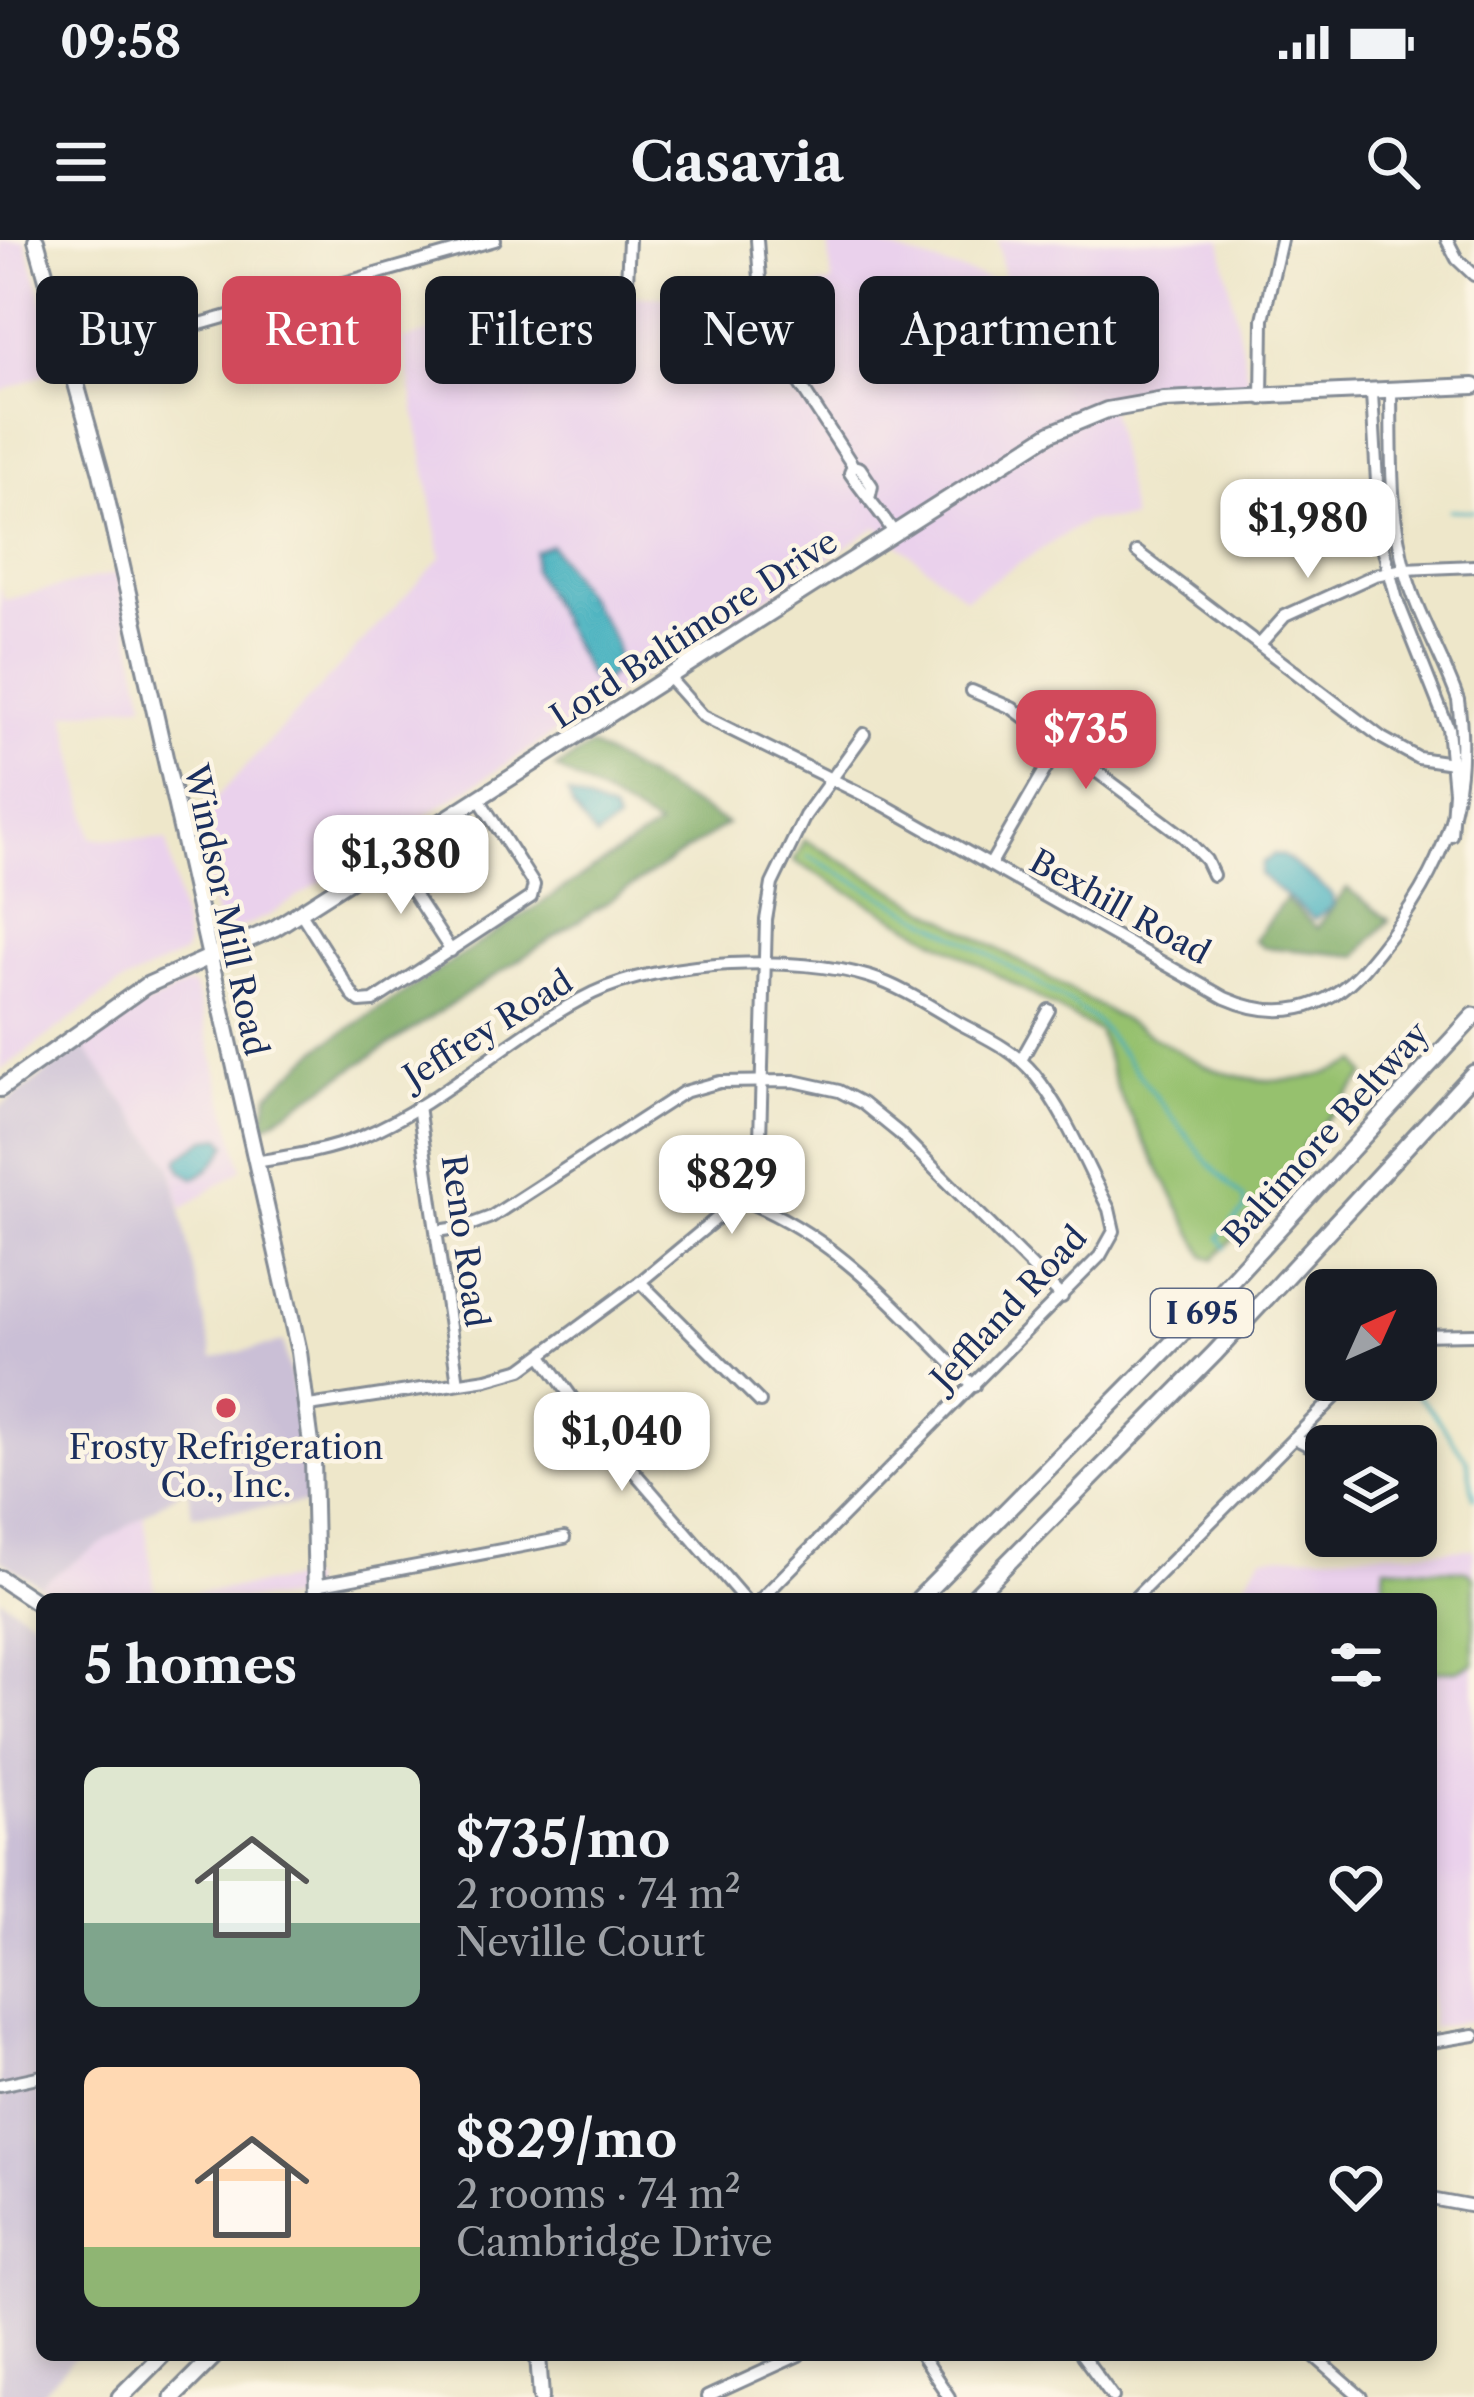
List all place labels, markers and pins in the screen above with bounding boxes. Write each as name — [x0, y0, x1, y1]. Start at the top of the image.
pin: $1,980 — [1210, 479, 1406, 581]
pin: $735 — [1015, 690, 1157, 792]
pin: $1,380 — [303, 815, 499, 917]
pin: $829 — [661, 1135, 803, 1237]
pin: $1,040 — [524, 1392, 720, 1494]
marker: Frosty Refrigeration Co., Inc. — [213, 1395, 239, 1421]
place label: Frosty Refrigeration Co., Inc. — [69, 1427, 383, 1506]

